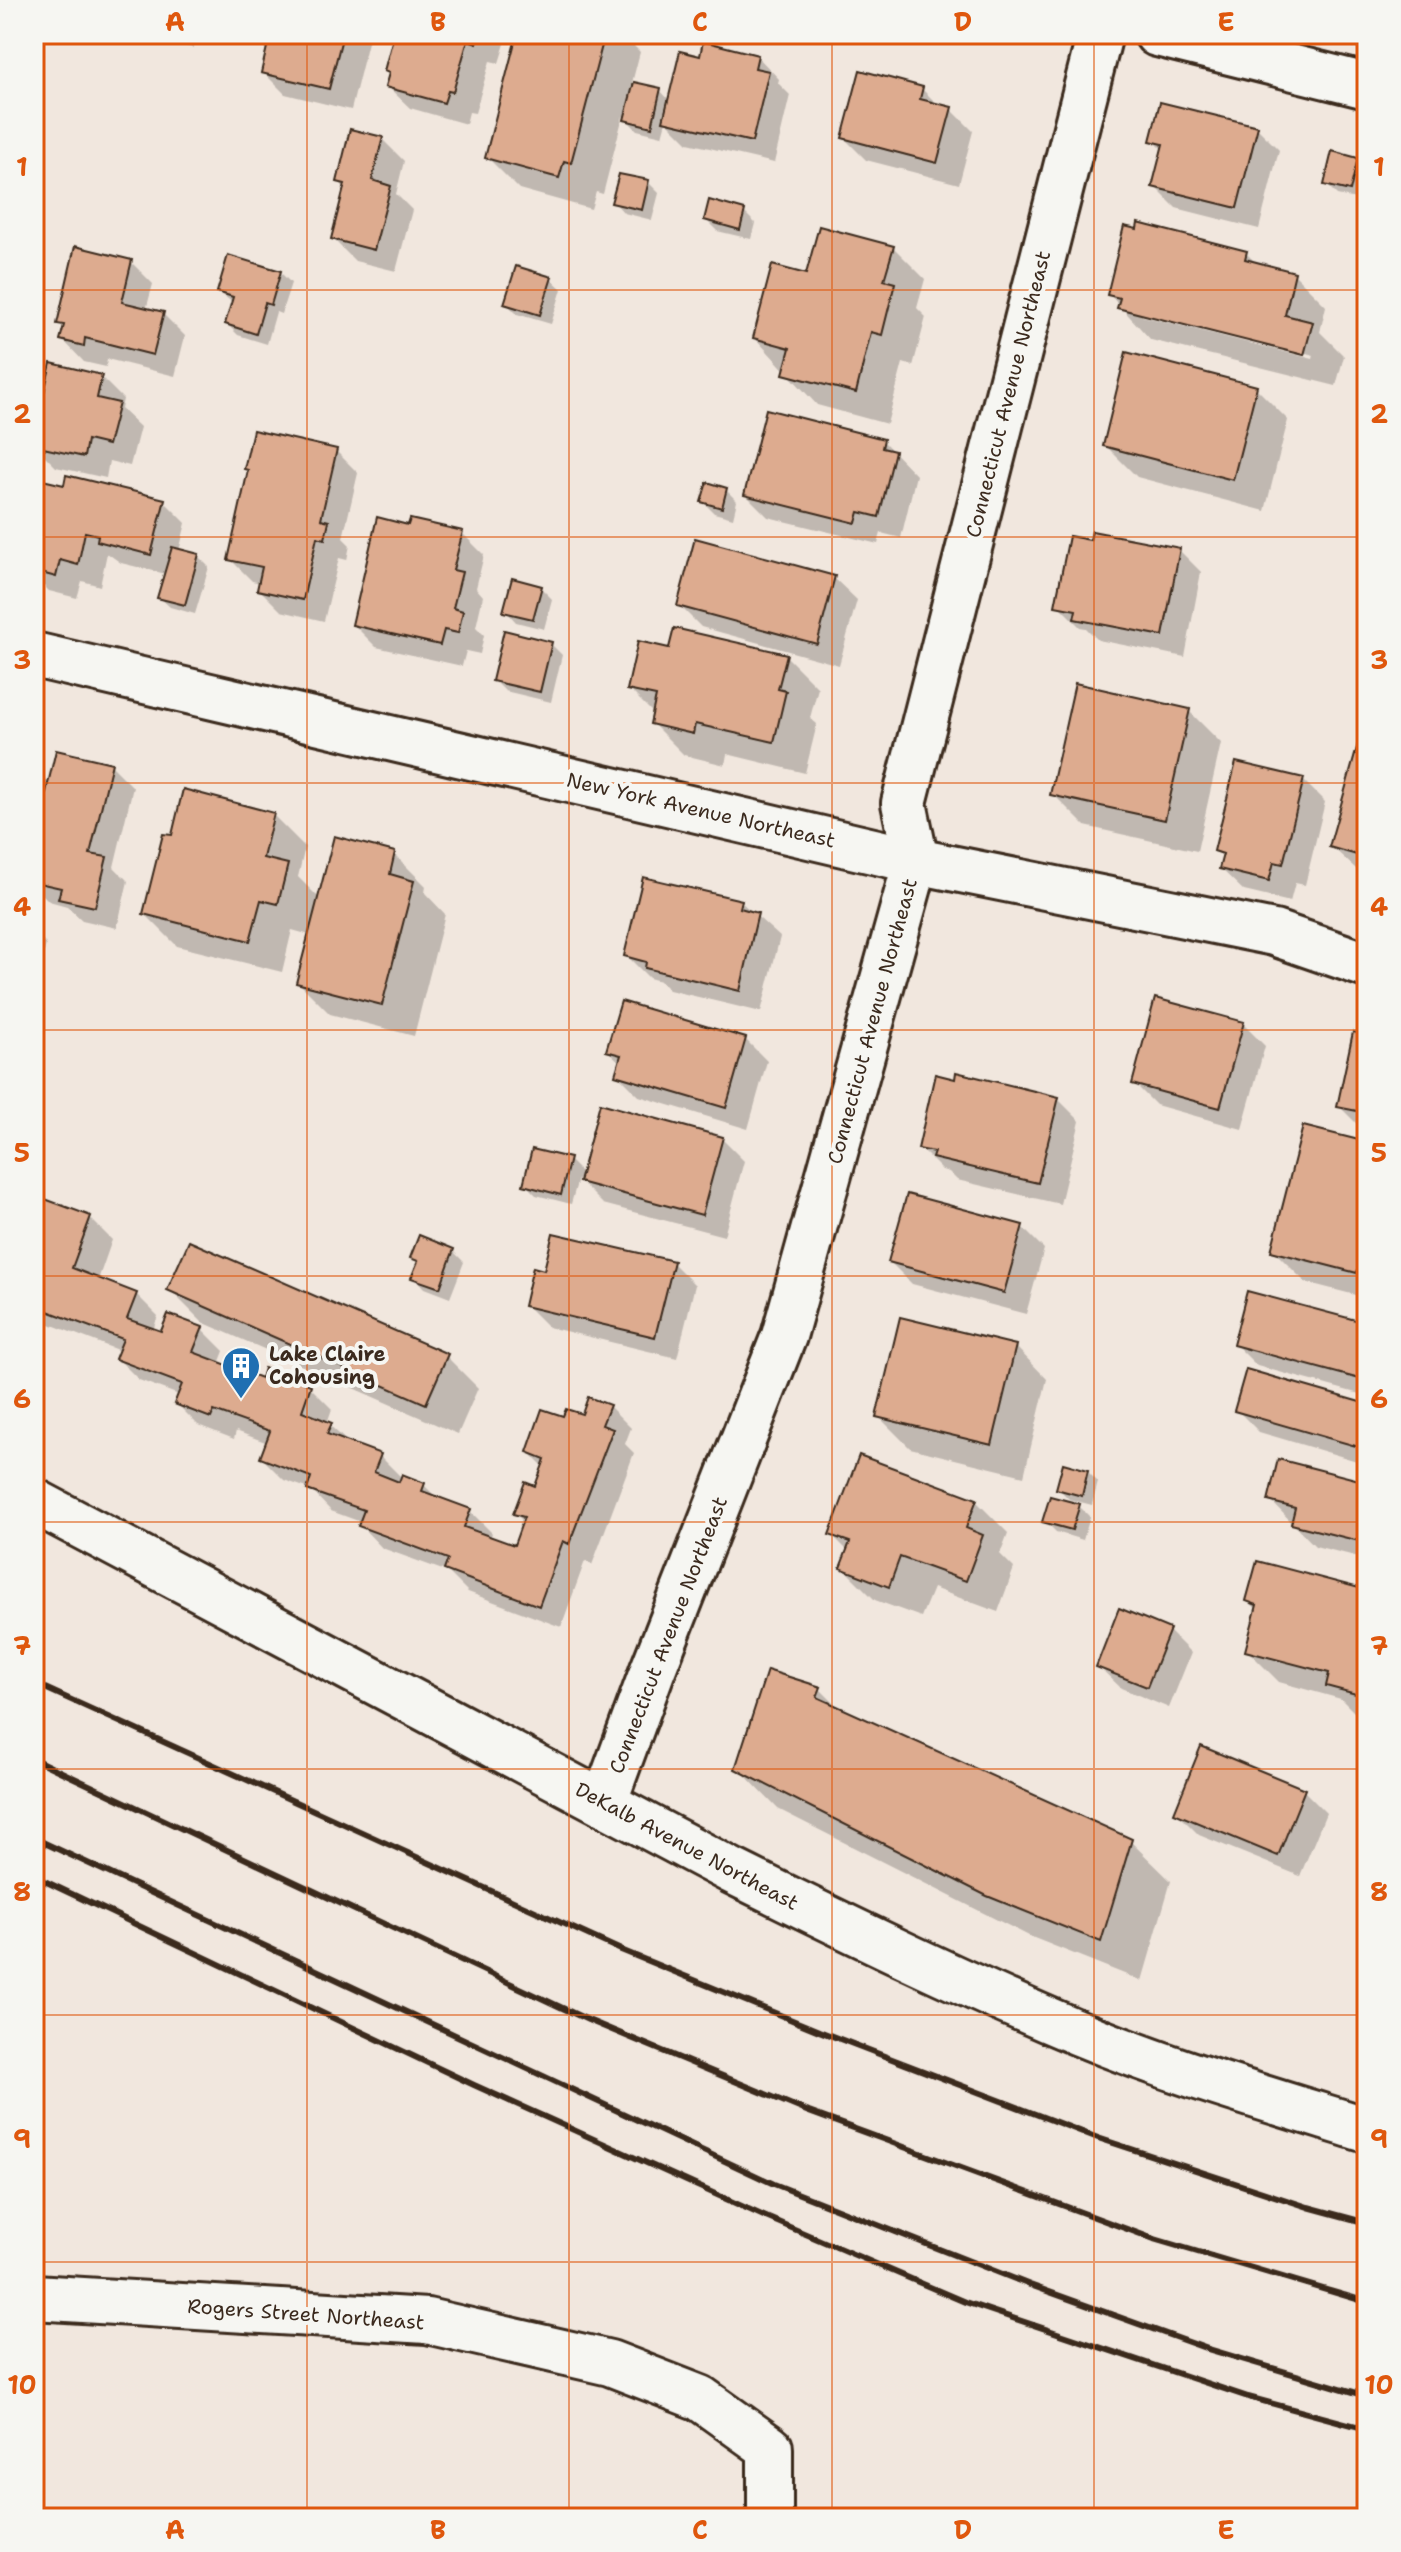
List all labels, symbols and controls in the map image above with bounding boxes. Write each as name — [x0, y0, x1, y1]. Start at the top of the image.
text: A — [165, 4, 185, 39]
text: B — [430, 4, 446, 39]
text: C — [692, 4, 708, 39]
text: D — [954, 4, 972, 39]
text: E — [1217, 4, 1235, 39]
text: 1 — [16, 149, 28, 184]
text: 1 — [1373, 149, 1385, 184]
street label: Connecticut Avenue Northeast — [960, 248, 1056, 540]
text: 2 — [13, 396, 31, 431]
text: 2 — [1370, 396, 1388, 431]
text: 3 — [13, 642, 31, 677]
text: 3 — [1370, 642, 1388, 677]
street label: New York Avenue Northeast — [564, 766, 838, 854]
street label: Connecticut Avenue Northeast — [821, 875, 923, 1167]
text: 4 — [13, 889, 31, 924]
text: 4 — [1370, 889, 1388, 924]
text: 5 — [14, 1135, 30, 1170]
text: 5 — [1371, 1135, 1387, 1170]
place label: Lake Claire Cohousing — [269, 1341, 386, 1390]
building icon: Lake Claire Cohousing — [220, 1345, 262, 1400]
text: 6 — [13, 1381, 31, 1416]
text: 6 — [1370, 1381, 1388, 1416]
street label: Connecticut Avenue Northeast — [603, 1493, 733, 1777]
text: 7 — [13, 1628, 31, 1663]
text: 7 — [1370, 1628, 1388, 1663]
street label: DeKalb Avenue Northeast — [571, 1776, 803, 1916]
text: 8 — [13, 1874, 31, 1909]
text: 8 — [1370, 1874, 1388, 1909]
text: 9 — [13, 2121, 31, 2156]
text: 9 — [1370, 2121, 1388, 2156]
street label: Rogers Street Northeast — [187, 2293, 425, 2335]
text: 10 — [7, 2367, 37, 2402]
text: 10 — [1364, 2367, 1394, 2402]
text: A — [165, 2512, 185, 2547]
text: B — [430, 2512, 446, 2547]
text: C — [692, 2512, 708, 2547]
text: D — [954, 2512, 972, 2547]
text: E — [1217, 2512, 1235, 2547]

